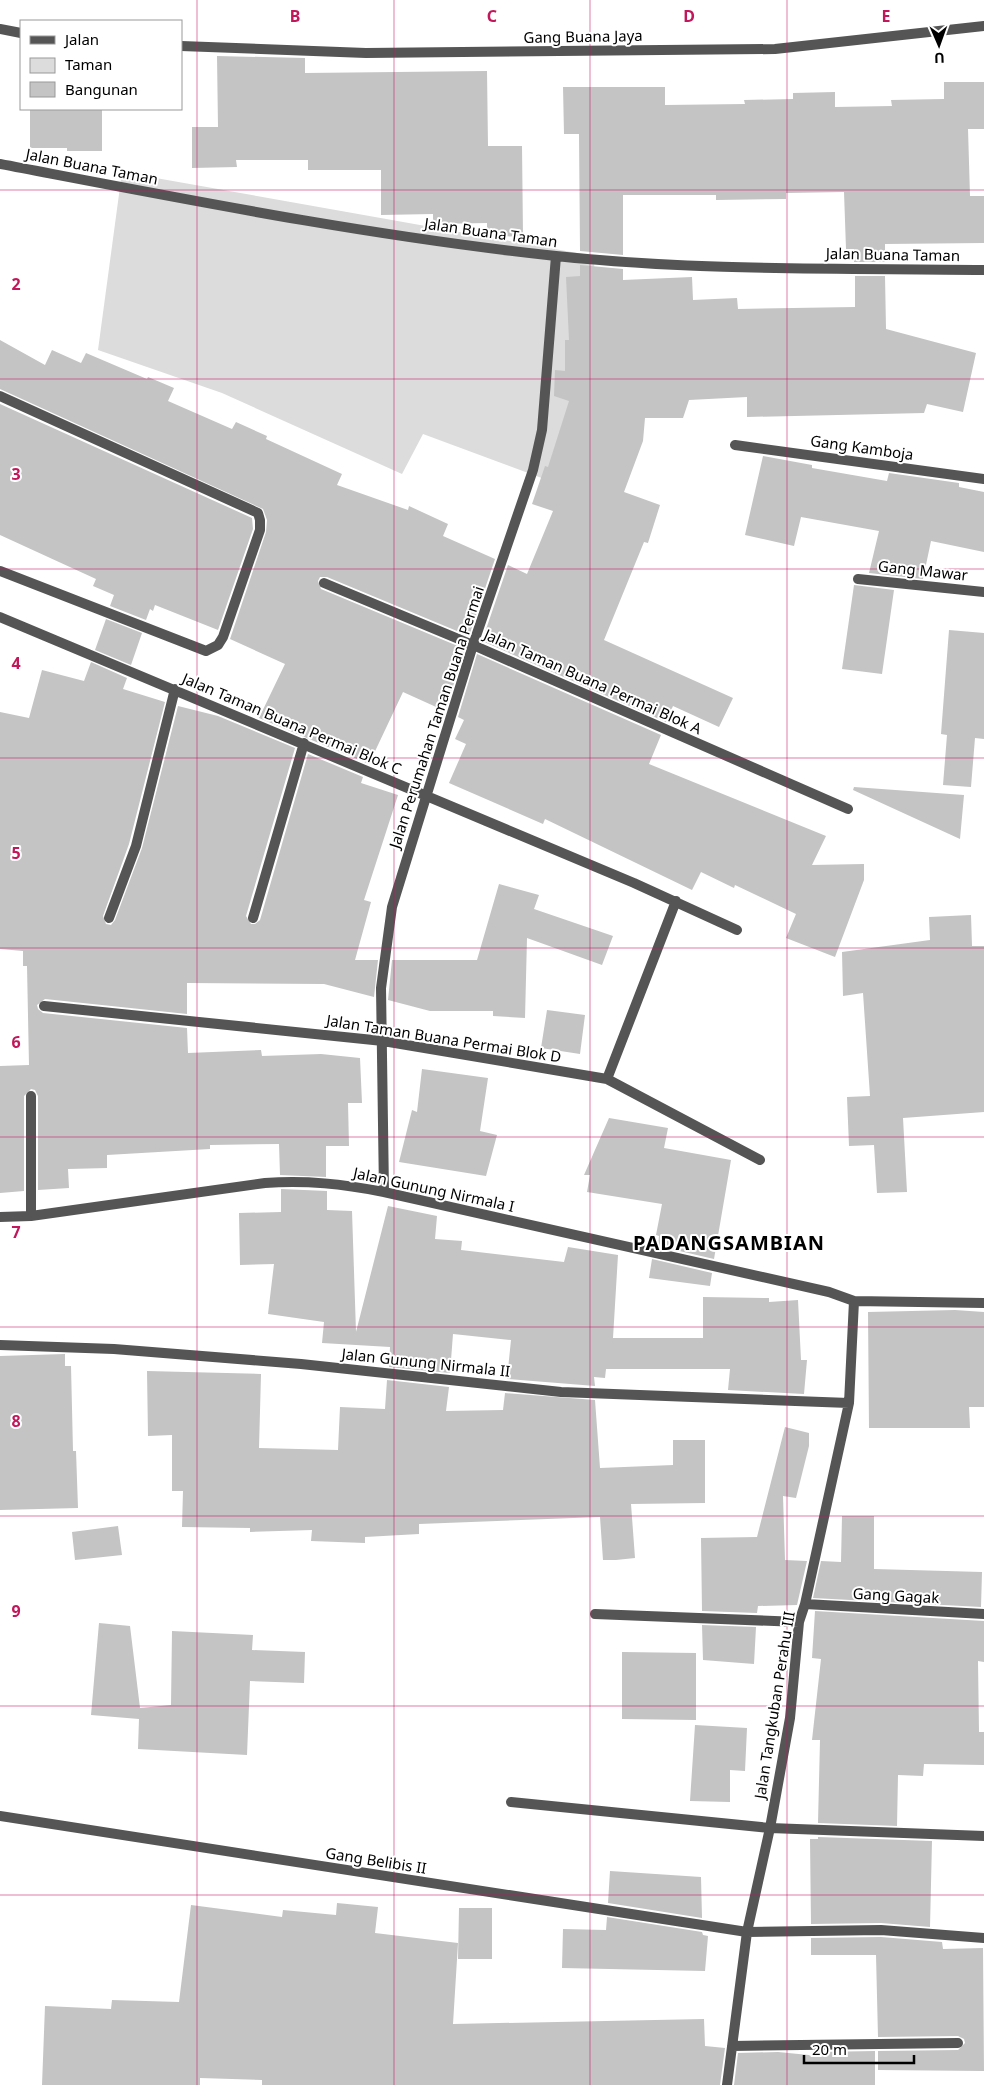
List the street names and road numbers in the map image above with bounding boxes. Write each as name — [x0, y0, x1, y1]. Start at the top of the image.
street label: Gang Buana Jaya — [523, 25, 643, 47]
street label: Jalan Buana Taman — [22, 143, 160, 189]
street label: Jalan Buana Taman — [421, 212, 559, 251]
street label: Jalan Buana Taman — [824, 243, 960, 265]
street label: Gang Kamboja — [809, 430, 915, 464]
street label: Gang Mawar — [877, 555, 969, 585]
street label: Jalan Perumahan Taman Buana Permai — [383, 583, 488, 853]
street label: Jalan Taman Buana Permai Blok A — [479, 623, 705, 738]
street label: Jalan Taman Buana Permai Blok C — [178, 667, 405, 779]
street label: Jalan Taman Buana Permai Blok D — [323, 1009, 563, 1066]
street label: Jalan Gunung Nirmala I — [350, 1162, 516, 1216]
street label: Jalan Gunung Nirmala II — [339, 1343, 511, 1381]
street label: Gang Gagak — [852, 1583, 940, 1607]
street label: Jalan Tangkuban Perahu III — [749, 1610, 799, 1802]
street label: Gang Belibis II — [324, 1842, 428, 1878]

